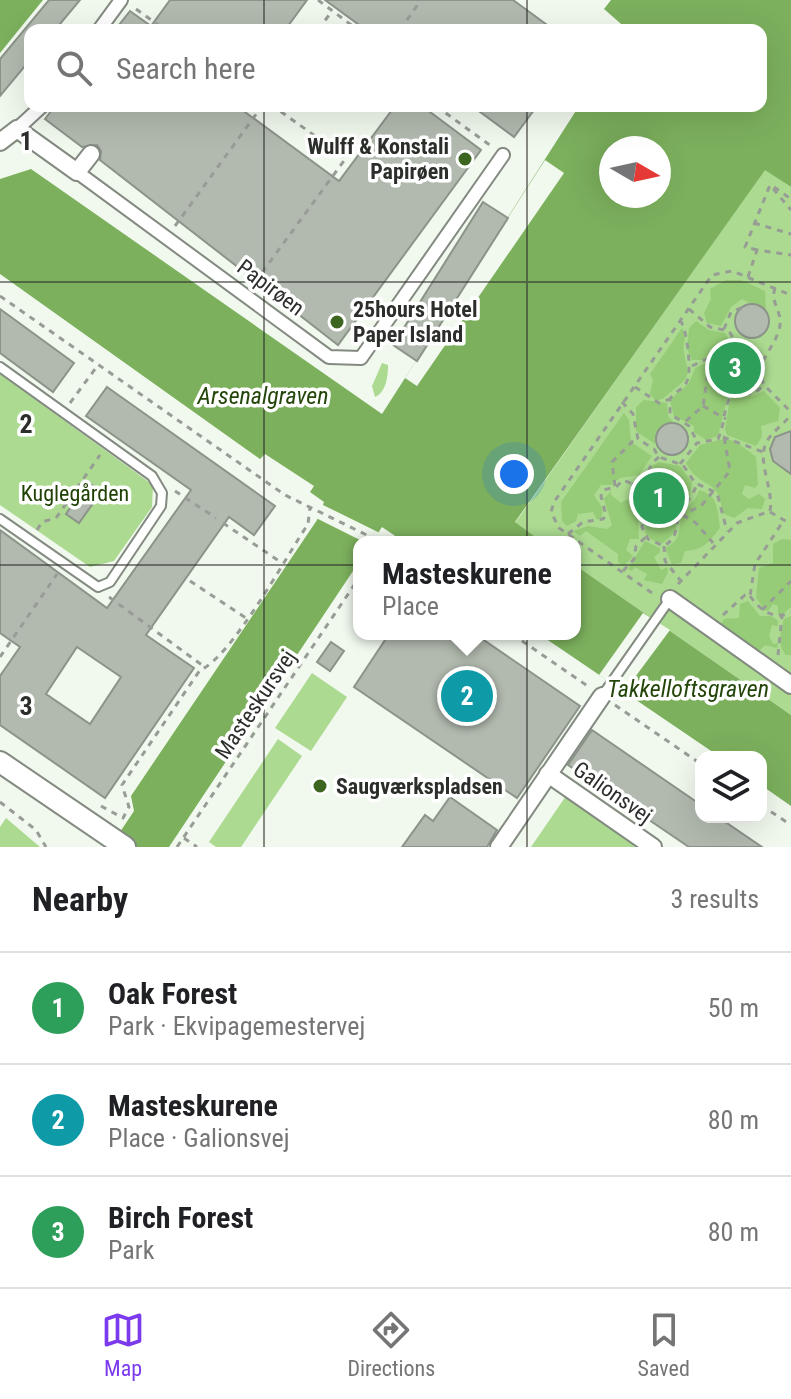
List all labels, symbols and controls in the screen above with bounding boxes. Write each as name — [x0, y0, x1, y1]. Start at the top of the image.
search box — [24, 24, 767, 112]
icon: search — [52, 46, 96, 90]
text: Search here — [116, 51, 256, 86]
text: 1 — [19, 126, 33, 156]
place label: Wulff & Konstali Papirøen — [307, 134, 449, 184]
north arrow — [599, 136, 671, 208]
marker: Wulff & Konstali Papirøen — [456, 150, 474, 168]
street label: Papirøen — [232, 254, 309, 321]
place label: 25hours Hotel Paper Island — [353, 297, 477, 347]
marker: 25hours Hotel Paper Island — [328, 313, 346, 331]
pin: 3 — [709, 338, 761, 398]
water label: Arsenalgraven — [197, 382, 328, 410]
text: 2 — [19, 409, 33, 439]
your location — [494, 454, 534, 494]
pin: 1 — [633, 468, 685, 528]
park label: Kuglegården — [21, 481, 129, 506]
popup — [353, 536, 581, 640]
text: Masteskurene — [382, 556, 552, 591]
text: Place — [382, 591, 439, 621]
street label: Masteskursvej — [210, 645, 301, 763]
pin: 2 — [441, 666, 493, 726]
water label: Takkelloftsgraven — [607, 675, 769, 703]
text: 3 — [19, 691, 33, 721]
map controls — [695, 751, 767, 823]
button: layers — [695, 751, 767, 823]
street label: Galionsvej — [569, 756, 657, 828]
place label: Saugværkspladsen — [336, 774, 503, 799]
marker: Saugværkspladsen — [311, 777, 329, 795]
text: Nearby — [32, 879, 128, 919]
text: 3 results — [670, 884, 759, 914]
text: Oak Forest — [108, 976, 237, 1011]
text: 1 — [51, 993, 65, 1023]
text: 50 m — [708, 993, 759, 1023]
text: Park · Ekvipagemestervej — [108, 1011, 365, 1041]
text: Masteskurene — [108, 1088, 278, 1123]
text: 2 — [51, 1105, 65, 1135]
text: 80 m — [708, 1105, 759, 1135]
text: Place · Galionsvej — [108, 1123, 290, 1153]
text: Birch Forest — [108, 1200, 253, 1235]
text: 3 — [51, 1217, 65, 1247]
text: 80 m — [708, 1217, 759, 1247]
text: Park — [108, 1235, 154, 1265]
tab: Map — [101, 1308, 145, 1381]
tab: Directions — [347, 1308, 435, 1381]
tab: Saved — [638, 1308, 690, 1381]

